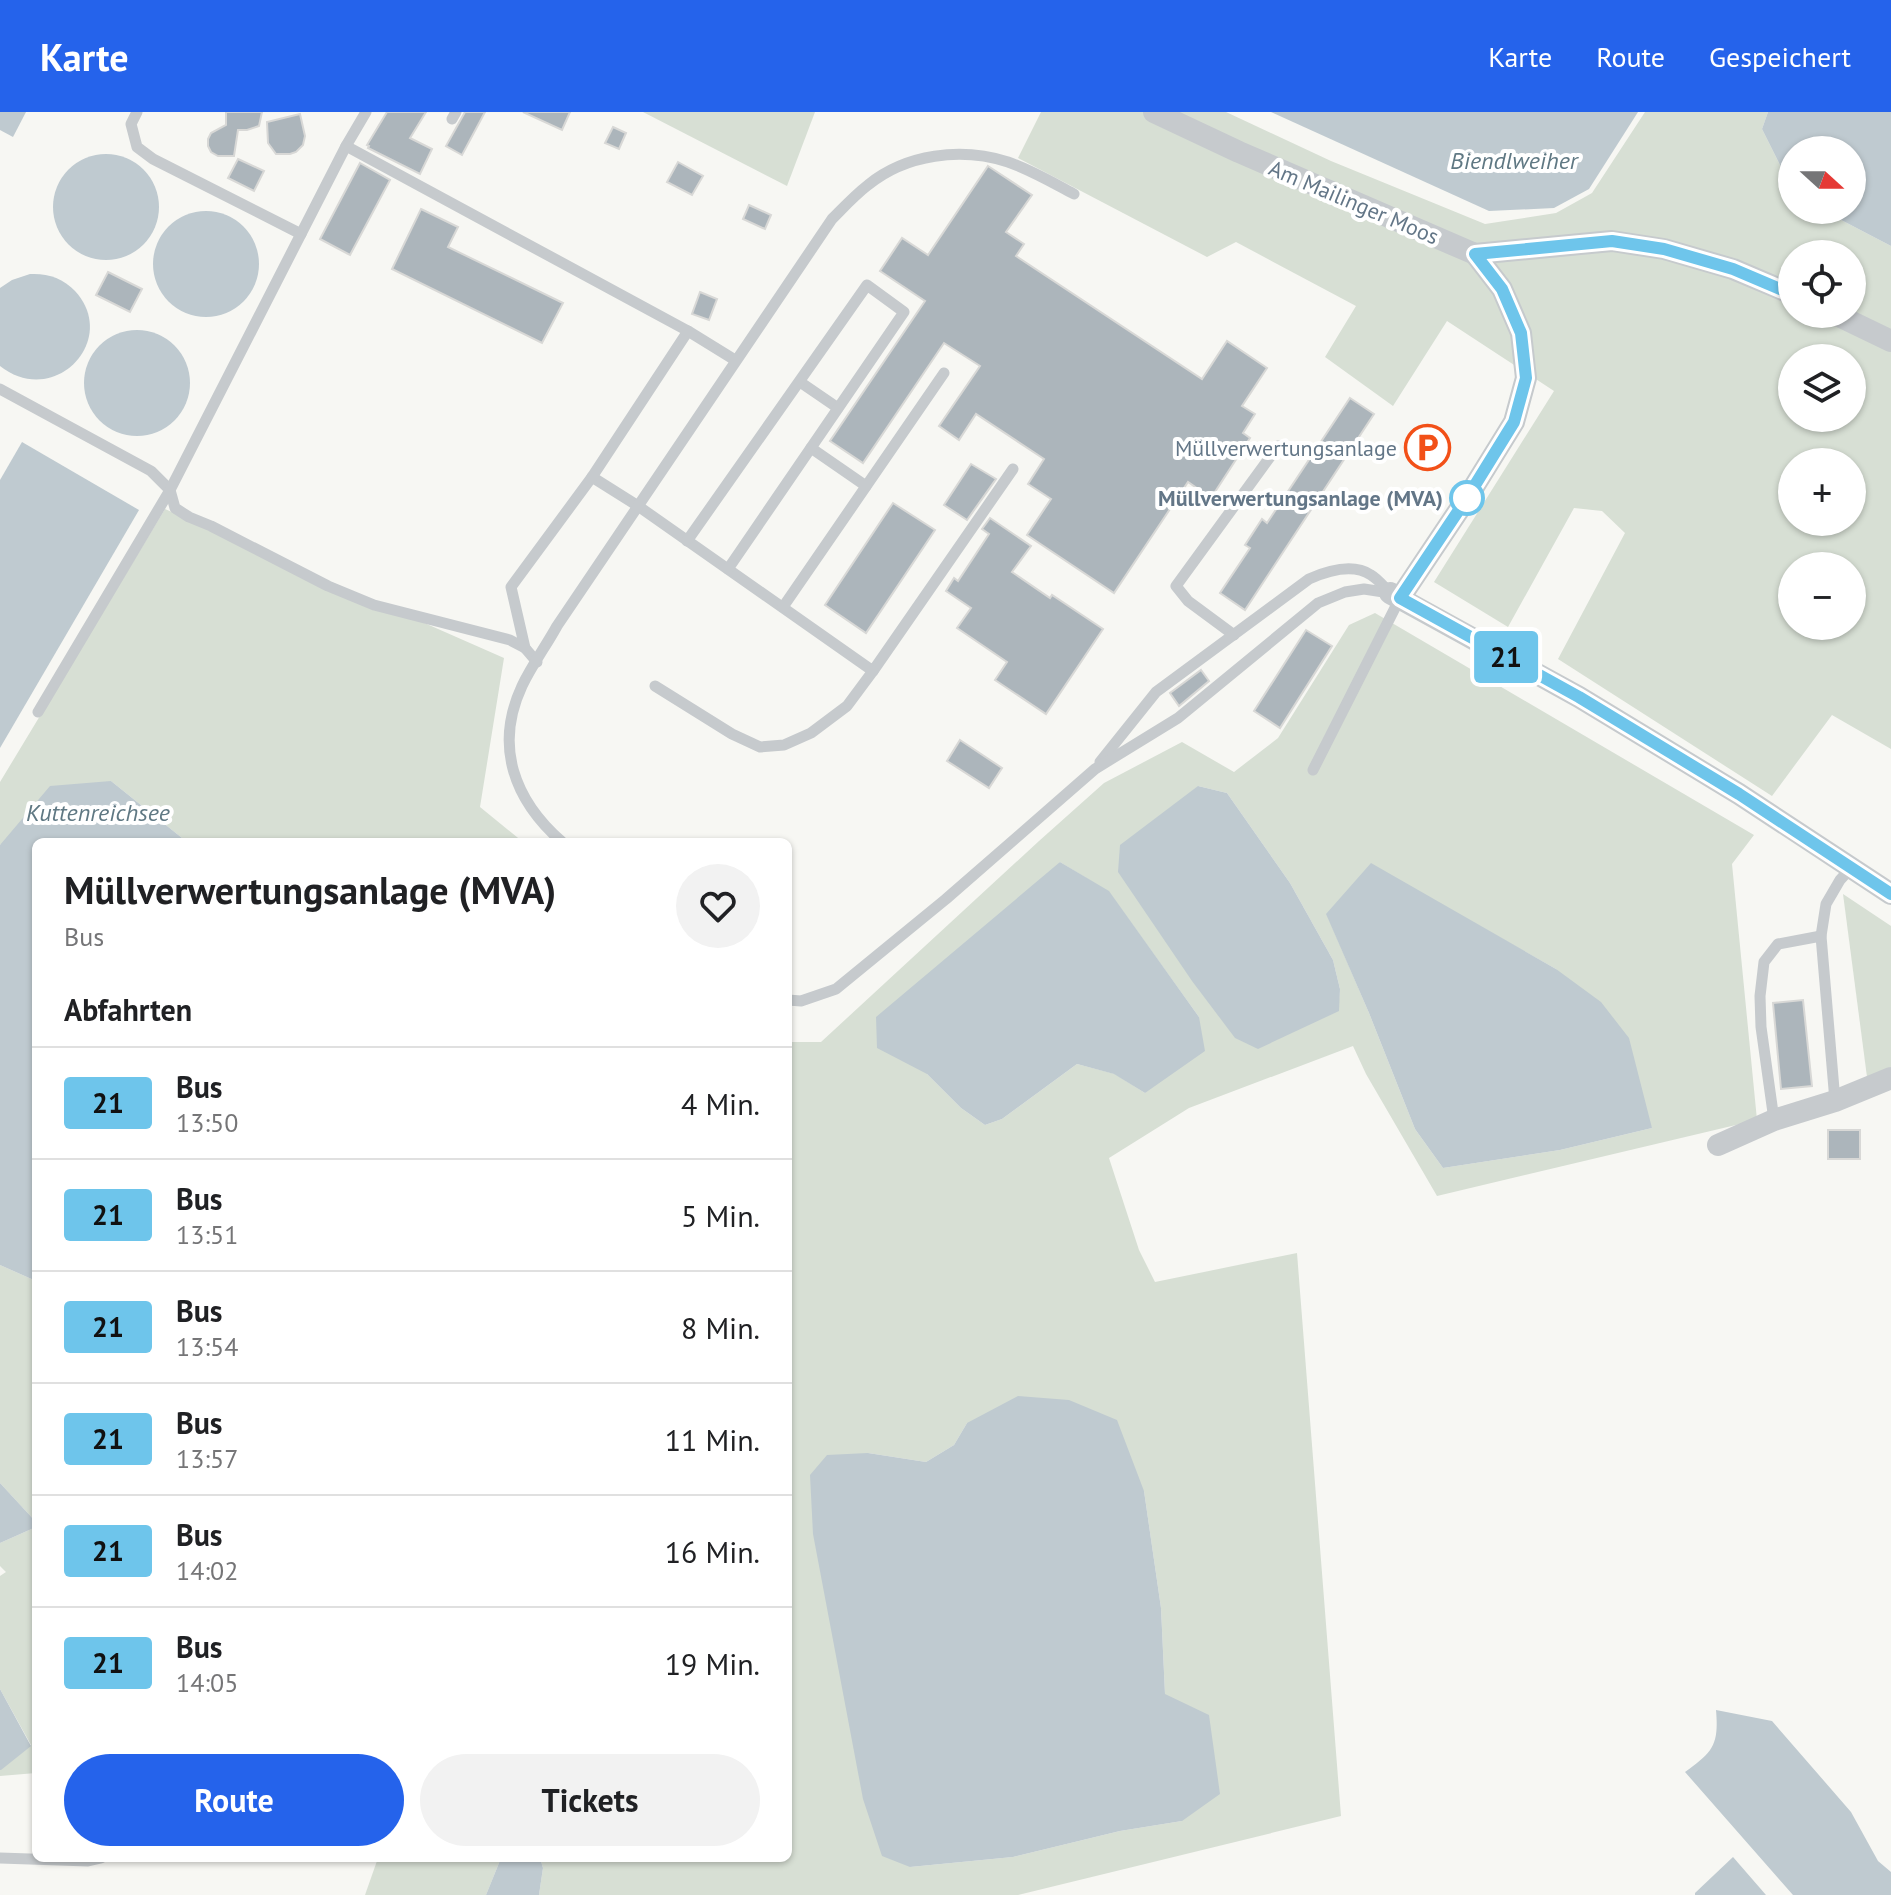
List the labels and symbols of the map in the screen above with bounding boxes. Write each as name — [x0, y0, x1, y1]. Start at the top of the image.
north arrow — [1778, 136, 1866, 224]
water label: Biendlweiher — [1450, 145, 1580, 176]
street label: Am Mailinger Moos — [1265, 154, 1443, 250]
parking icon: Müllverwertungsanlage — [1404, 424, 1452, 472]
place label: Müllverwertungsanlage — [1175, 434, 1397, 462]
marker: Müllverwertungsanlage (MVA) — [1450, 481, 1484, 515]
place label: Müllverwertungsanlage (MVA) — [1158, 484, 1443, 512]
line badge: 21 — [1470, 631, 1542, 683]
water label: Kuttenreichsee — [26, 797, 170, 828]

